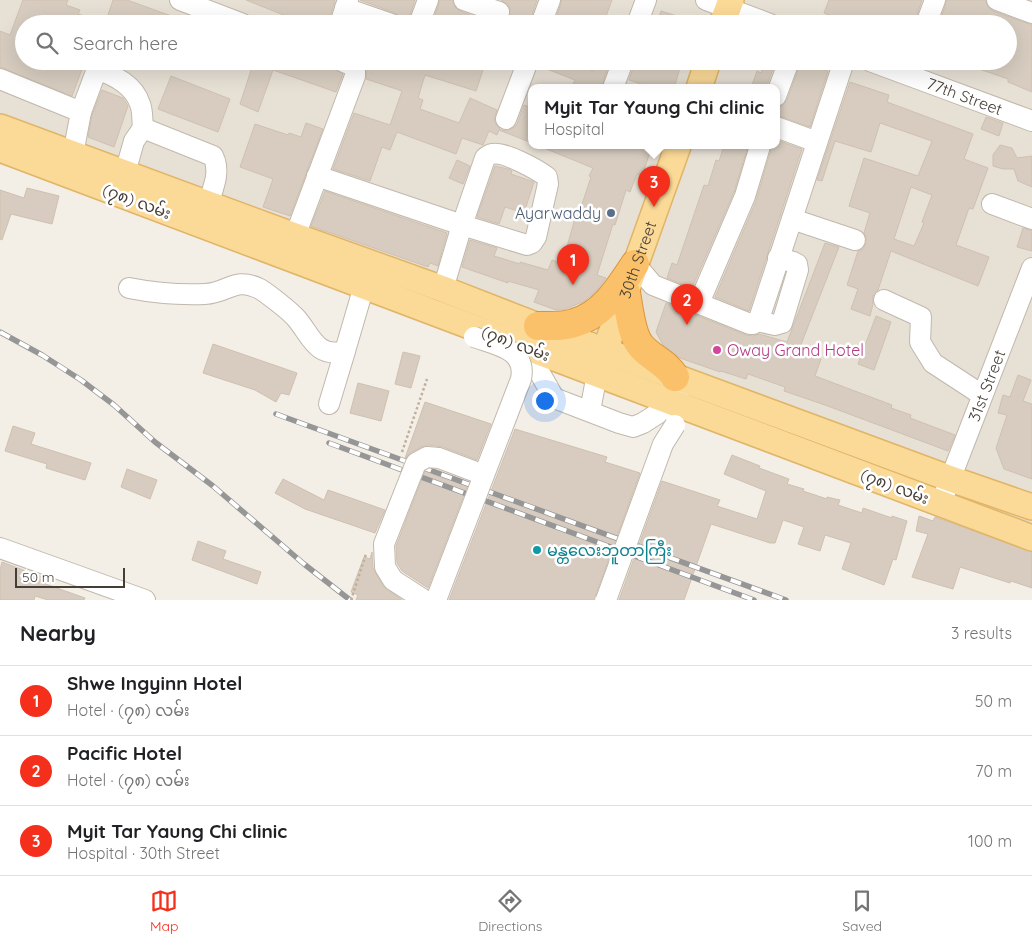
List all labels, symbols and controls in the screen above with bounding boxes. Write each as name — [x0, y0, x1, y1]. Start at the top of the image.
search box — [15, 15, 1017, 70]
icon: search — [33, 29, 61, 57]
text: Search here — [73, 31, 178, 55]
street label: 77th Street — [924, 73, 1005, 119]
popup — [528, 84, 780, 149]
text: Myit Tar Yaung Chi clinic — [544, 95, 764, 119]
text: Hospital — [544, 119, 605, 139]
pin: 3 — [638, 166, 670, 207]
street label: (၇၈) လမ်း — [99, 178, 174, 227]
place label: Ayarwaddy — [515, 203, 601, 223]
marker: Ayarwaddy — [605, 207, 617, 219]
street label: 30th Street — [614, 218, 660, 301]
pin: 1 — [557, 244, 589, 285]
pin: 2 — [671, 284, 703, 325]
street label: (၇၈) လမ်း — [478, 320, 553, 369]
place label: Oway Grand Hotel — [727, 340, 864, 360]
marker: Oway Grand Hotel — [711, 344, 723, 356]
street label: 31st Street — [964, 347, 1009, 424]
your location — [532, 388, 558, 414]
street label: (၇၈) လမ်း — [857, 463, 932, 512]
place label: မန္တလေးဘူတာကြီး — [547, 539, 672, 565]
marker: မန္တလေးဘူတာကြီး — [531, 544, 543, 556]
scale bar — [15, 565, 125, 588]
text: 50 m — [22, 568, 55, 586]
text: Nearby — [20, 620, 96, 646]
text: 3 results — [951, 623, 1012, 643]
text: Shwe Ingyinn Hotel — [67, 671, 242, 695]
text: 1 — [33, 691, 39, 711]
text: 50 m — [975, 691, 1012, 711]
text: Hotel · (၇၈) လမ်း — [67, 700, 190, 720]
text: Pacific Hotel — [67, 741, 182, 765]
text: 2 — [31, 761, 41, 781]
text: 70 m — [975, 761, 1012, 781]
text: Hotel · (၇၈) လမ်း — [67, 770, 190, 790]
text: Myit Tar Yaung Chi clinic — [67, 819, 287, 843]
text: 3 — [32, 831, 40, 851]
text: 100 m — [968, 831, 1012, 851]
text: Hospital · 30th Street — [67, 843, 220, 863]
tab: Map — [150, 887, 178, 935]
tab: Directions — [478, 887, 542, 935]
tab: Saved — [842, 887, 882, 935]

